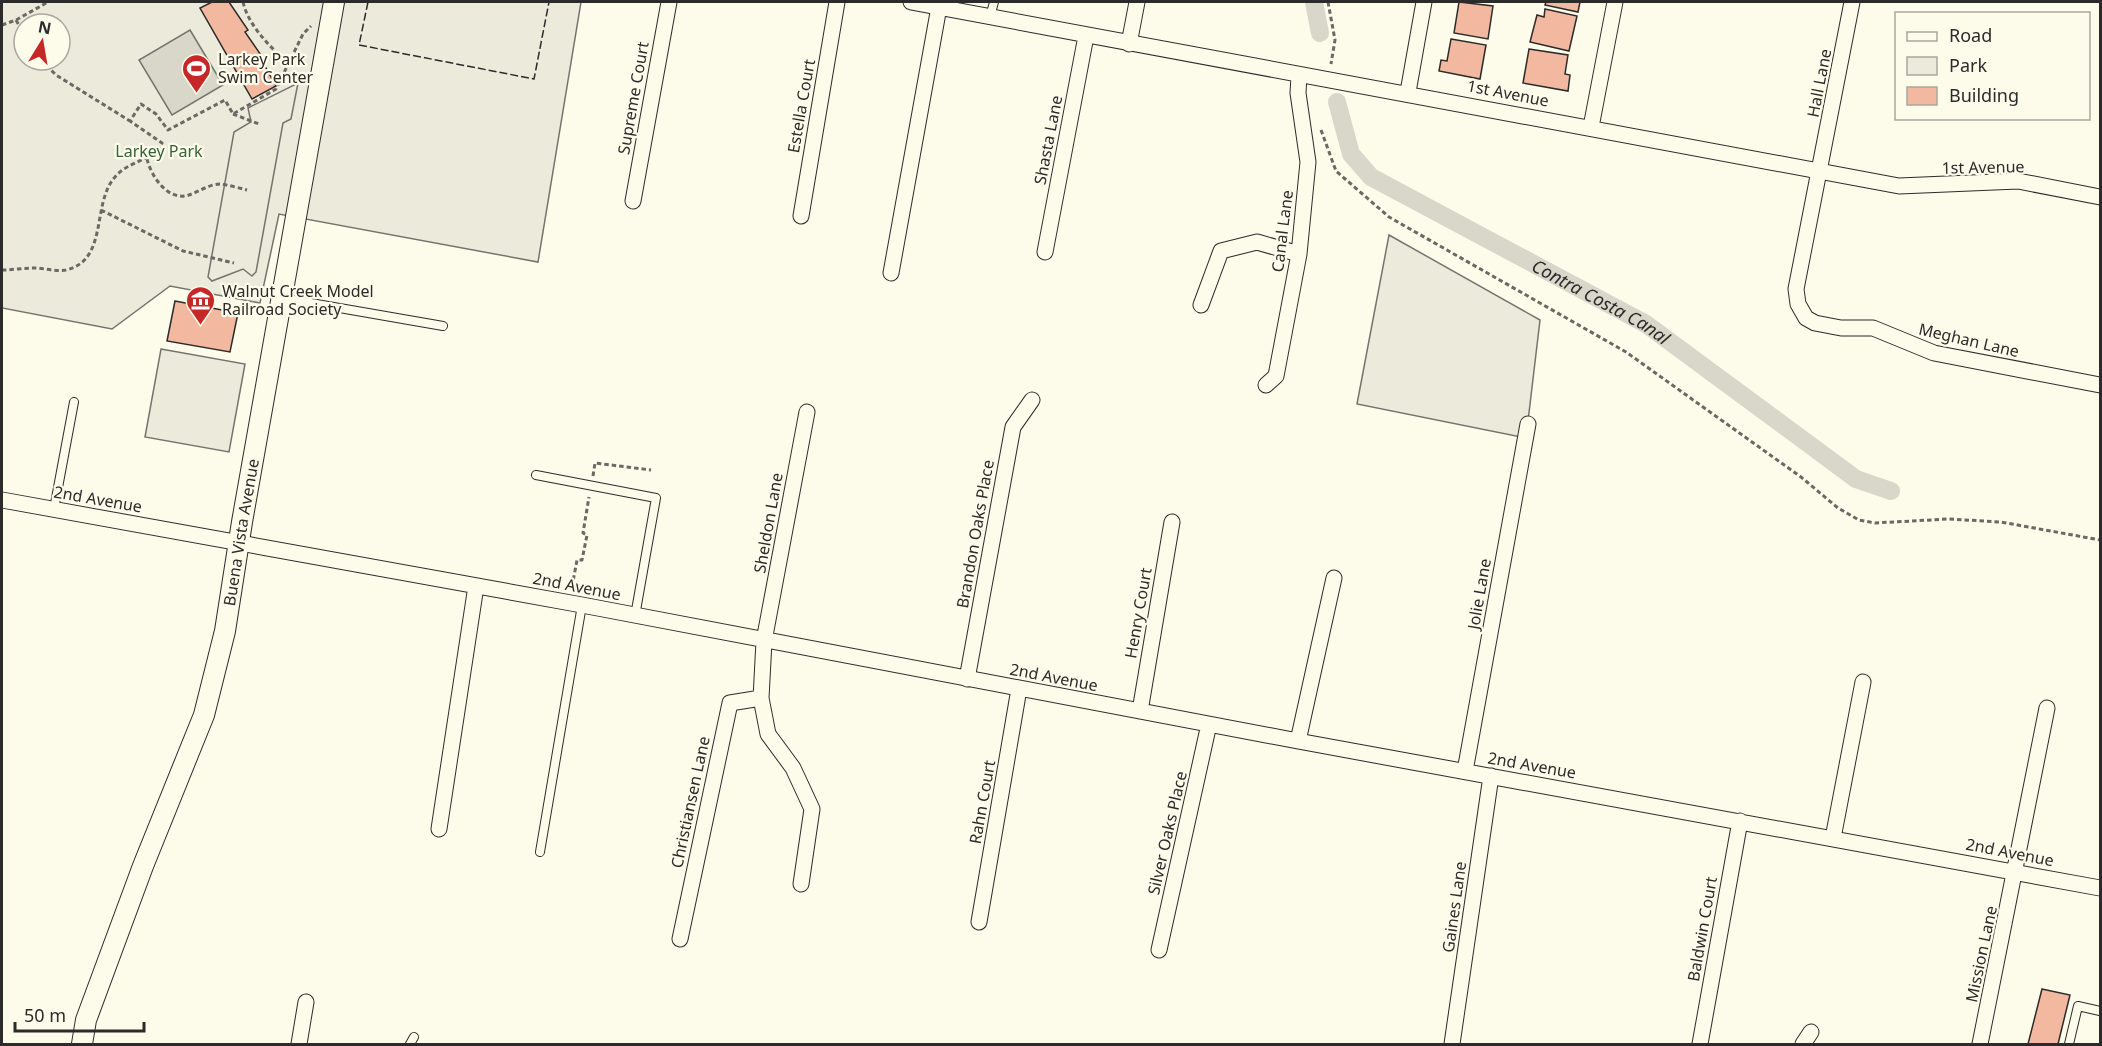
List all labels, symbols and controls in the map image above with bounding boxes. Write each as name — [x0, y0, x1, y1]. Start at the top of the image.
north arrow — [12, 12, 72, 72]
legend — [1895, 12, 2090, 120]
text: N — [36, 15, 53, 39]
text: Road — [1949, 23, 1992, 47]
street label: Supreme Court — [612, 40, 654, 156]
street label: Hall Lane — [1802, 47, 1836, 119]
place label: Larkey Park Swim Center — [218, 48, 313, 88]
sports icon: Larkey Park Swim Center — [181, 52, 213, 94]
text: Park — [1949, 53, 1987, 77]
street label: Estella Court — [782, 57, 820, 155]
street label: 1st Avenue — [1465, 74, 1551, 112]
text: Building — [1949, 83, 2019, 107]
street label: Shasta Lane — [1029, 93, 1067, 187]
park label: Larkey Park — [115, 140, 203, 162]
street label: 1st Avenue — [1941, 155, 2025, 179]
street label: Canal Lane — [1266, 189, 1298, 273]
water label: Contra Costa Canal — [1528, 253, 1675, 350]
place label: Walnut Creek Model Railroad Society — [222, 280, 374, 320]
museum icon: Walnut Creek Model Railroad Society — [185, 284, 217, 326]
street label: Meghan Lane — [1917, 318, 2021, 362]
street label: Buena Vista Avenue — [218, 457, 264, 607]
street label: Brandon Oaks Place — [951, 458, 999, 610]
street label: Sheldon Lane — [748, 471, 788, 575]
street label: 2nd Avenue — [52, 480, 144, 518]
street label: Jolie Lane — [1462, 557, 1496, 633]
street label: Henry Court — [1119, 566, 1157, 660]
street label: 2nd Avenue — [531, 567, 623, 605]
street label: 2nd Avenue — [1008, 658, 1100, 696]
street label: Christiansen Lane — [665, 734, 715, 870]
street label: 2nd Avenue — [1486, 746, 1578, 784]
street label: Rahn Court — [964, 758, 1000, 846]
street label: Silver Oaks Place — [1142, 769, 1192, 897]
street label: 2nd Avenue — [1964, 833, 2056, 871]
street label: Gaines Lane — [1437, 860, 1471, 954]
street label: Baldwin Court — [1682, 875, 1722, 983]
street label: Mission Lane — [1960, 904, 2002, 1004]
scale bar — [15, 995, 144, 1033]
text: 50 m — [24, 1003, 66, 1027]

